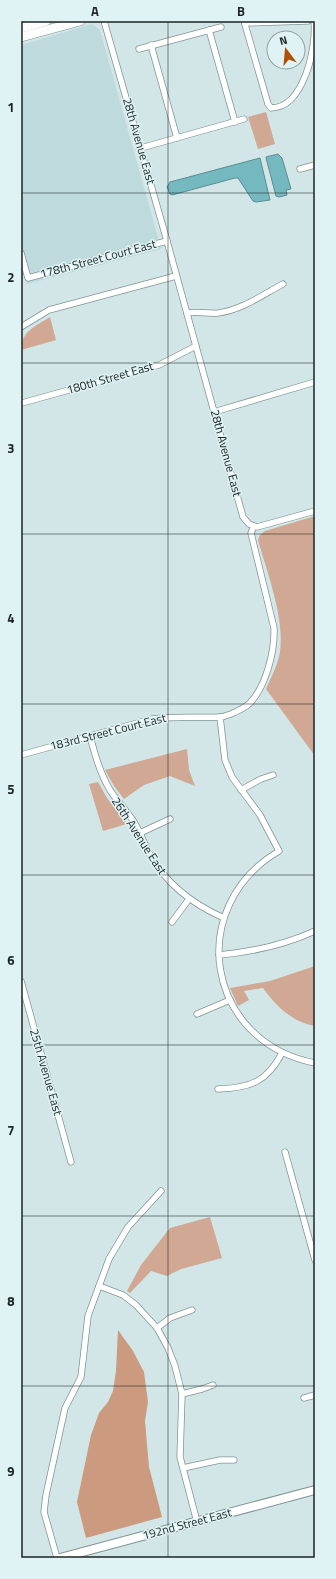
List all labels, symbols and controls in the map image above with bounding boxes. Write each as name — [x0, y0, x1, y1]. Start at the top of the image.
text: A — [91, 1, 99, 21]
text: B — [237, 1, 245, 21]
north arrow — [266, 30, 306, 70]
text: N — [277, 32, 289, 49]
street label: 28th Avenue East — [118, 95, 161, 187]
text: 1 — [7, 97, 15, 117]
street label: 178th Street Court East — [38, 234, 159, 283]
text: 2 — [7, 267, 15, 287]
street label: 180th Street East — [64, 356, 156, 399]
street label: 28th Avenue East — [206, 407, 247, 499]
text: 3 — [7, 438, 15, 458]
text: 4 — [7, 608, 15, 628]
street label: 183rd Street Court East — [48, 708, 169, 755]
text: 5 — [7, 779, 15, 799]
street label: 26th Avenue East — [107, 793, 172, 879]
text: 6 — [7, 950, 15, 970]
street label: 25th Avenue East — [25, 1026, 68, 1118]
text: 7 — [7, 1120, 15, 1140]
text: 8 — [7, 1291, 15, 1311]
text: 9 — [7, 1461, 15, 1481]
street label: 192nd Street East — [140, 1502, 234, 1545]

